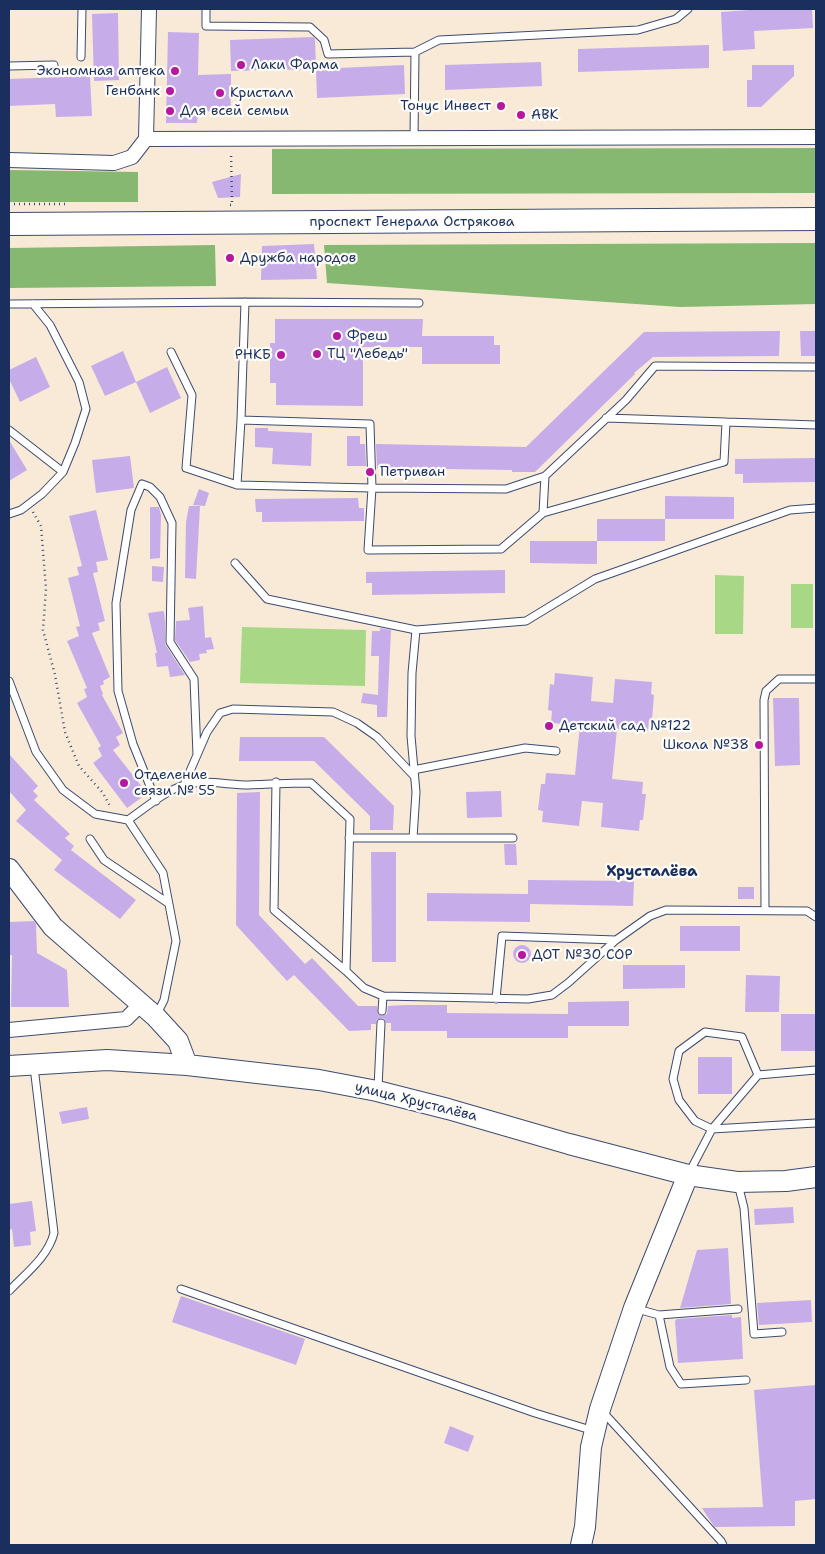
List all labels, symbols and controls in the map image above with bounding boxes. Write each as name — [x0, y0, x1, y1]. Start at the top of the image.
place label: Лаки Фарма — [251, 57, 338, 73]
marker: Лаки Фарма — [235, 59, 247, 71]
place label: Экономная аптека — [37, 63, 165, 79]
marker: Экономная аптека — [169, 65, 181, 77]
place label: Генбанк — [106, 83, 160, 99]
marker: Генбанк — [164, 85, 176, 97]
place label: Кристалл — [230, 85, 293, 101]
marker: Кристалл — [214, 87, 226, 99]
place label: Тонус Инвест — [400, 98, 491, 114]
marker: Тонус Инвест — [495, 100, 507, 112]
place label: Для всей семьи — [180, 103, 289, 119]
marker: Для всей семьи — [164, 105, 176, 117]
place label: АВК — [531, 107, 559, 123]
marker: АВК — [515, 109, 527, 121]
street label: проспект Генерала Острякова — [309, 214, 515, 230]
place label: Дружба народов — [240, 250, 356, 266]
marker: Дружба народов — [224, 252, 236, 264]
place label: Фреш — [347, 328, 388, 344]
marker: Фреш — [331, 330, 343, 342]
place label: ТЦ "Лебедь" — [327, 346, 408, 362]
place label: РНКБ — [235, 347, 271, 363]
marker: ТЦ "Лебедь" — [311, 348, 323, 360]
marker: РНКБ — [275, 349, 287, 361]
place label: Петриван — [380, 464, 445, 480]
marker: Петриван — [364, 466, 376, 478]
place label: Детский сад №122 — [559, 718, 691, 734]
marker: Детский сад №122 — [543, 720, 555, 732]
place label: Школа №38 — [663, 737, 749, 753]
marker: Школа №38 — [753, 739, 765, 751]
place label: Отделение связи № 55 — [134, 767, 215, 800]
marker: Отделение связи № 55 — [118, 777, 130, 789]
district label: Хрусталёва — [606, 863, 698, 881]
place label: ДОТ №30 СОР — [532, 947, 633, 963]
marker: ДОТ №30 СОР — [516, 949, 528, 961]
street label: улица Хрусталёва — [353, 1079, 479, 1125]

